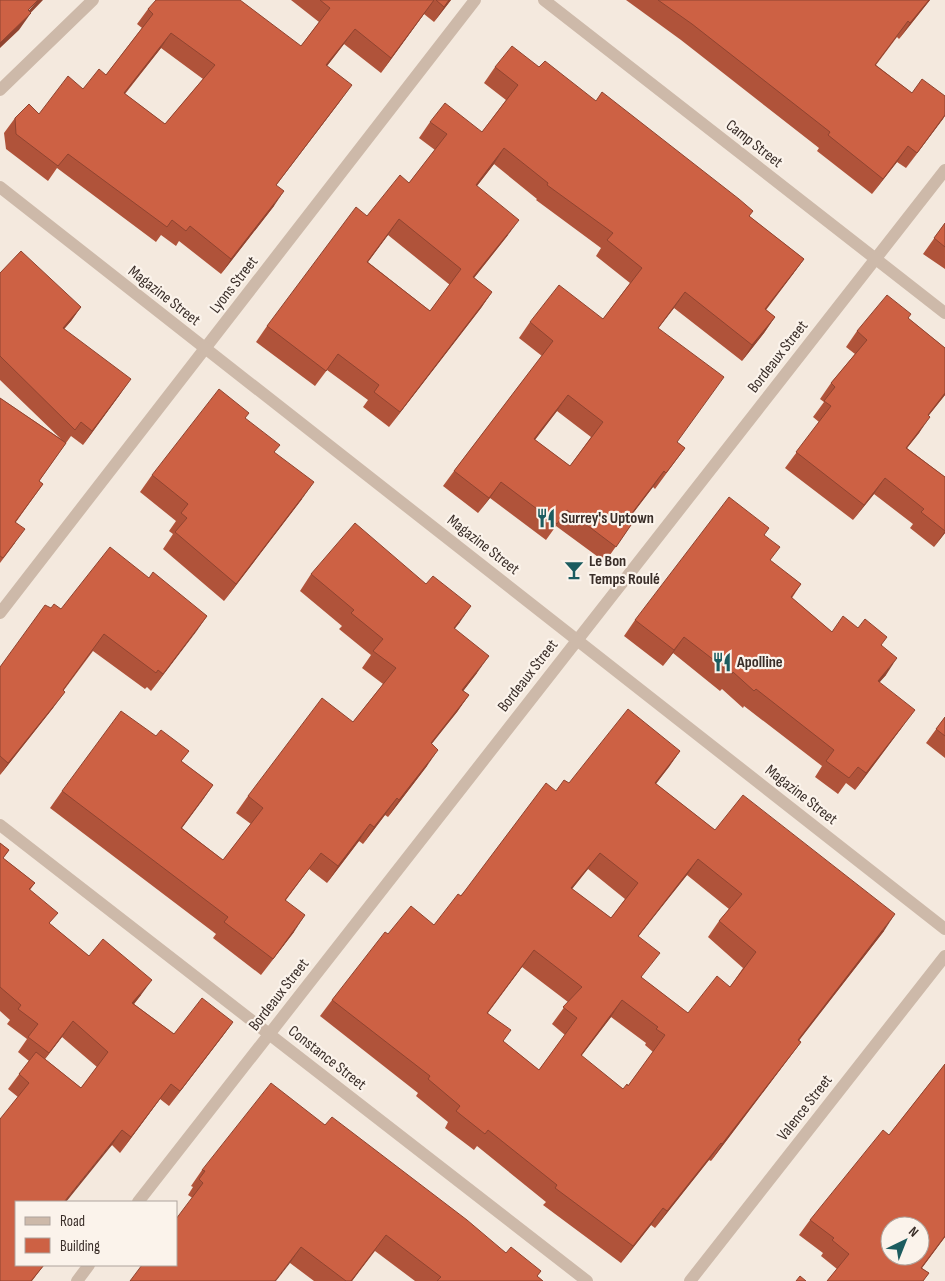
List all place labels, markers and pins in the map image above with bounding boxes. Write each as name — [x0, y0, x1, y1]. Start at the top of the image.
restaurant icon: Surrey's Uptown — [535, 507, 557, 529]
place label: Surrey's Uptown — [561, 509, 654, 528]
place label: Le Bon Temps Roulé — [589, 552, 660, 589]
bar icon: Le Bon Temps Roulé — [563, 559, 585, 581]
restaurant icon: Apolline — [711, 651, 733, 673]
place label: Apolline — [736, 653, 783, 672]

